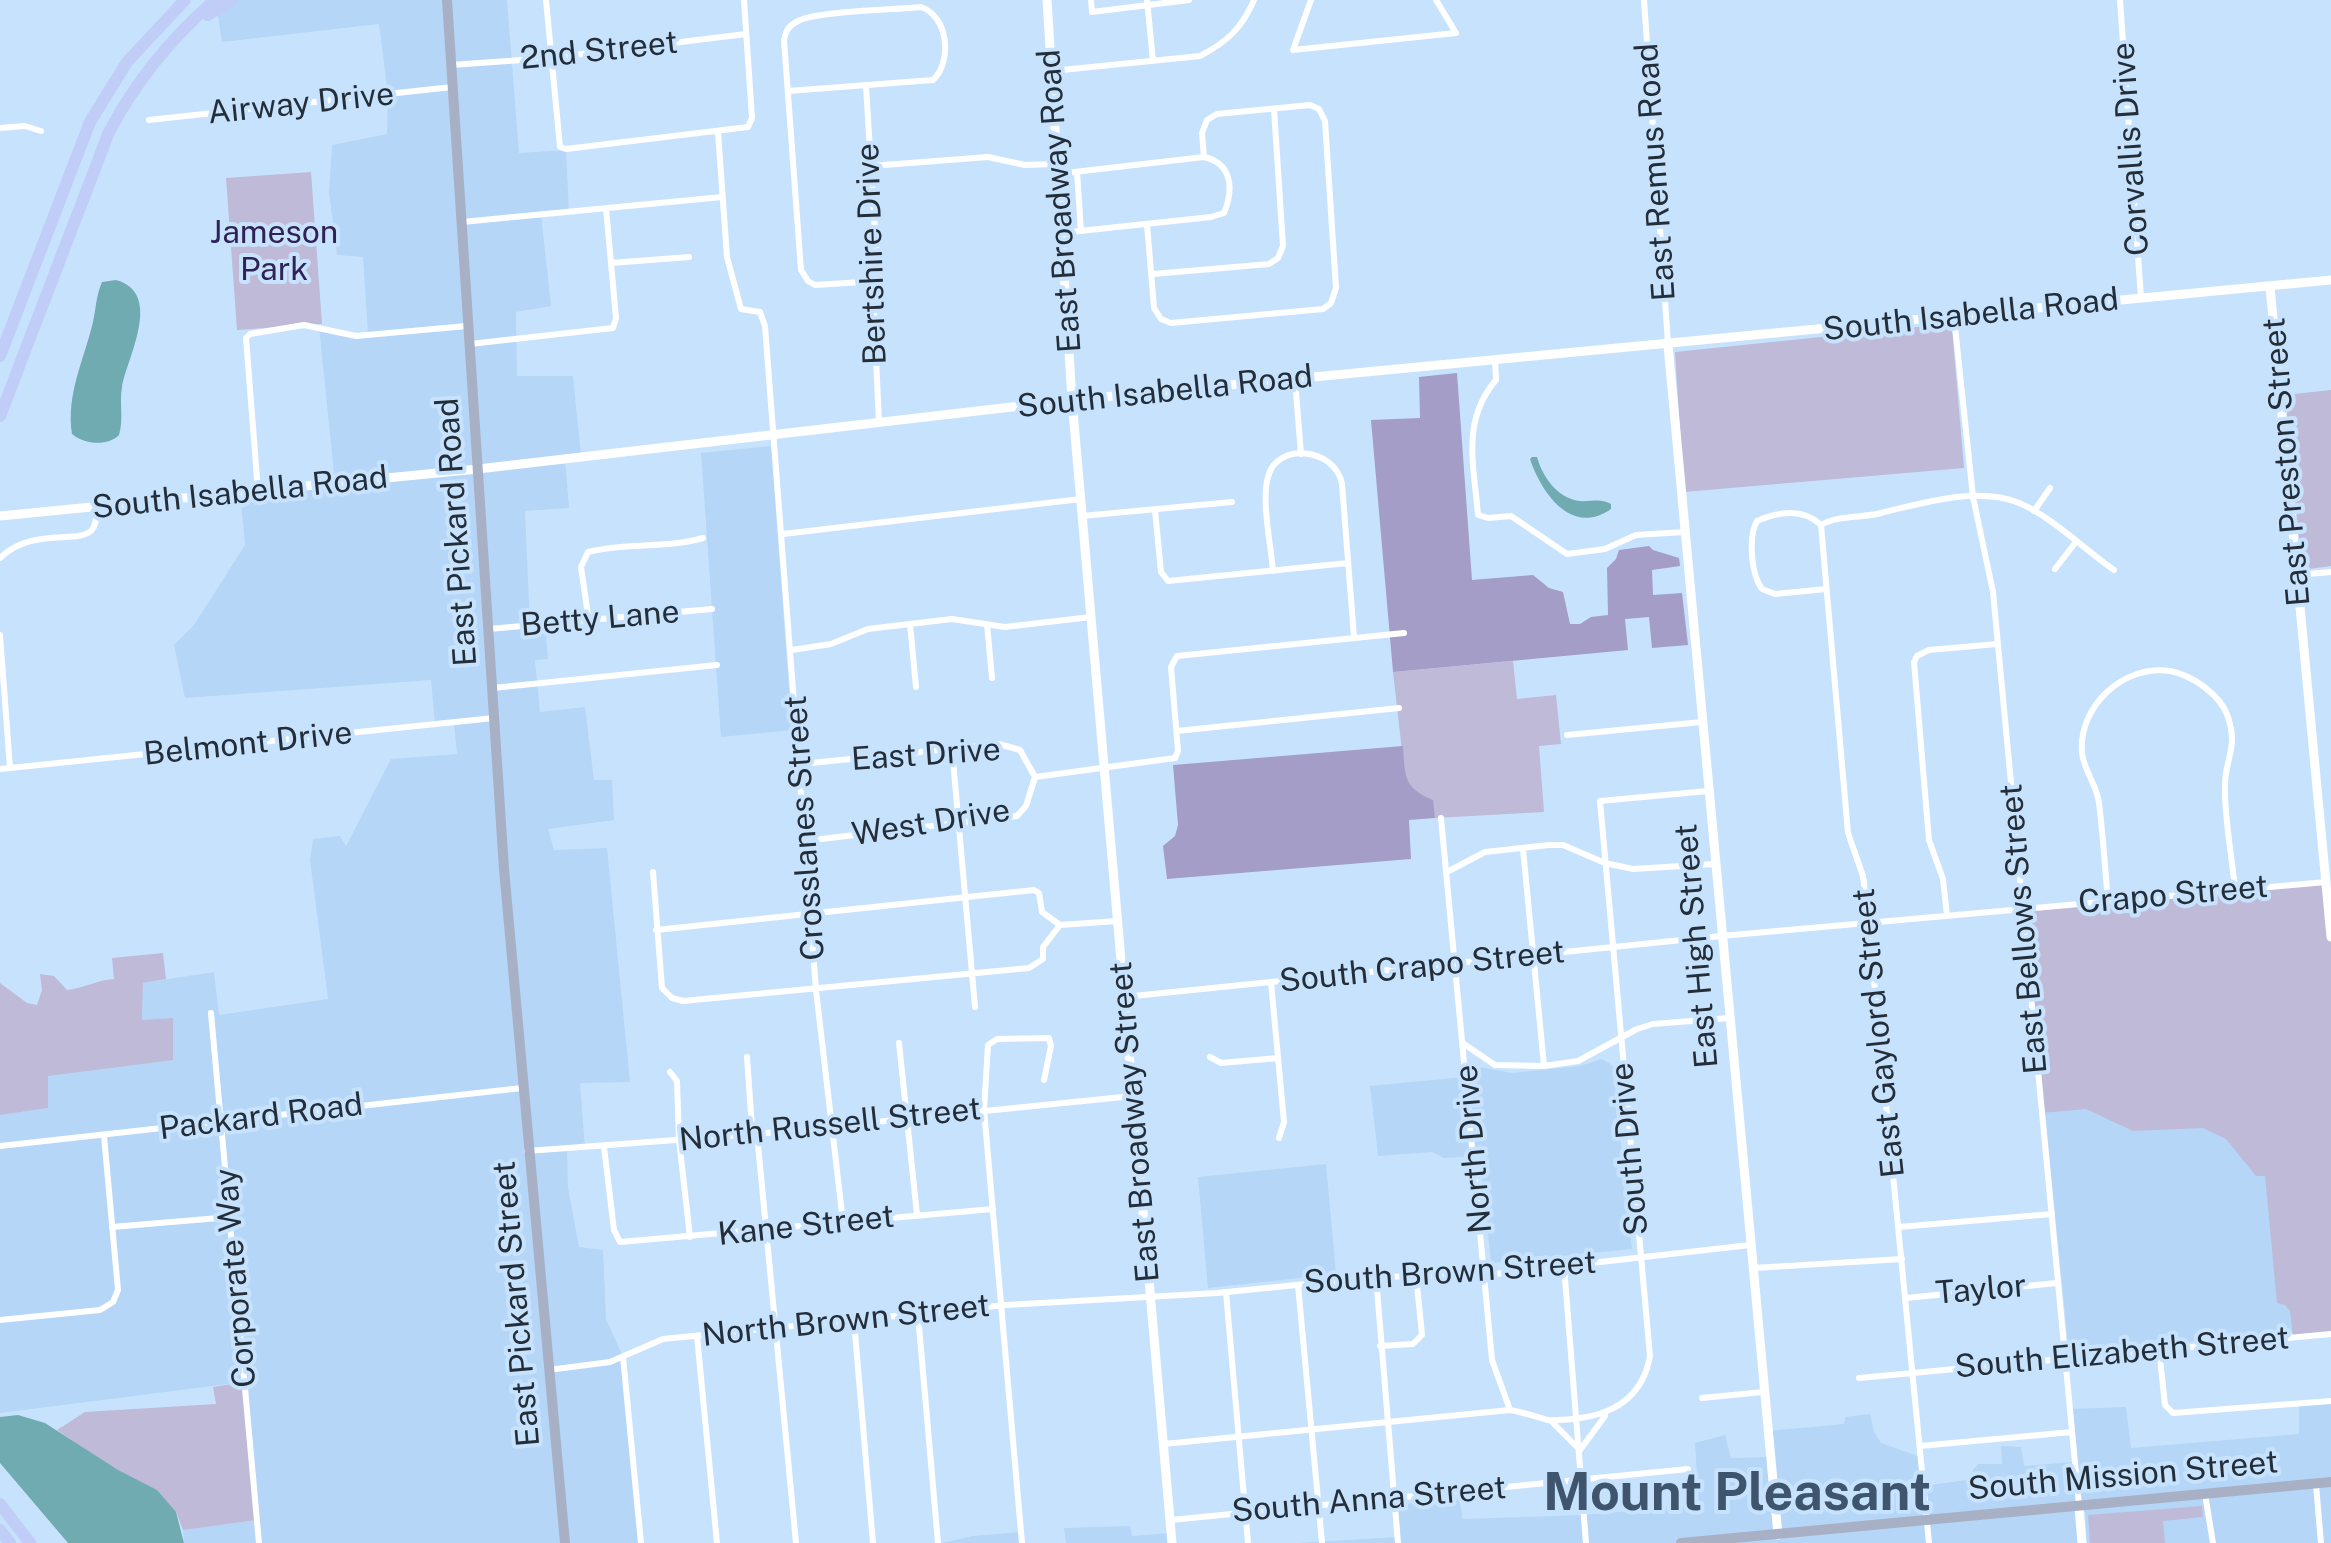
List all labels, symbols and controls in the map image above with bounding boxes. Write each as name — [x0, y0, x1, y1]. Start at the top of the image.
street label: 2nd Street — [518, 24, 680, 78]
street label: Corvallis Drive — [2104, 41, 2158, 257]
street label: East Remus Road — [1628, 42, 1684, 302]
street label: East Broadway Road — [1030, 48, 1090, 354]
street label: Airway Drive — [206, 75, 396, 133]
street label: Bertshire Drive — [849, 143, 895, 365]
park label: Jameson Park — [210, 214, 338, 289]
street label: South Isabella Road — [1821, 280, 2121, 350]
street label: East Preston Street — [2255, 316, 2319, 608]
street label: South Isabella Road — [1015, 357, 1315, 427]
street label: East Pickard Road — [428, 397, 486, 667]
street label: South Isabella Road — [90, 458, 390, 528]
street label: Betty Lane — [519, 593, 681, 645]
street label: Crosslanes Street — [777, 694, 833, 962]
street label: Belmont Drive — [142, 714, 354, 774]
street label: East Drive — [850, 731, 1002, 779]
street label: East Bellows Street — [1992, 782, 2056, 1076]
street label: West Drive — [849, 792, 1013, 854]
street label: East High Street — [1667, 822, 1727, 1070]
street label: Crapo Street — [2077, 868, 2269, 922]
street label: East Gaylord Street — [1845, 887, 1913, 1179]
street label: South Crapo Street — [1277, 933, 1567, 1001]
street label: East Broadway Street — [1102, 960, 1168, 1284]
street label: South Drive — [1603, 1061, 1657, 1237]
street label: North Drive — [1447, 1063, 1501, 1235]
street label: Packard Road — [157, 1085, 365, 1149]
street label: North Russell Street — [677, 1090, 983, 1160]
street label: East Pickard Street — [485, 1160, 549, 1448]
street label: Corporate Way — [207, 1167, 265, 1389]
street label: Kane Street — [716, 1198, 896, 1254]
street label: South Brown Street — [1303, 1244, 1597, 1302]
street label: Taylor — [1934, 1267, 2028, 1313]
street label: North Brown Street — [700, 1287, 992, 1355]
street label: South Elizabeth Street — [1953, 1319, 2291, 1387]
street label: South Mission Street — [1966, 1443, 2280, 1509]
district label: Mount Pleasant — [1543, 1463, 1931, 1525]
street label: South Anna Street — [1230, 1469, 1508, 1531]

